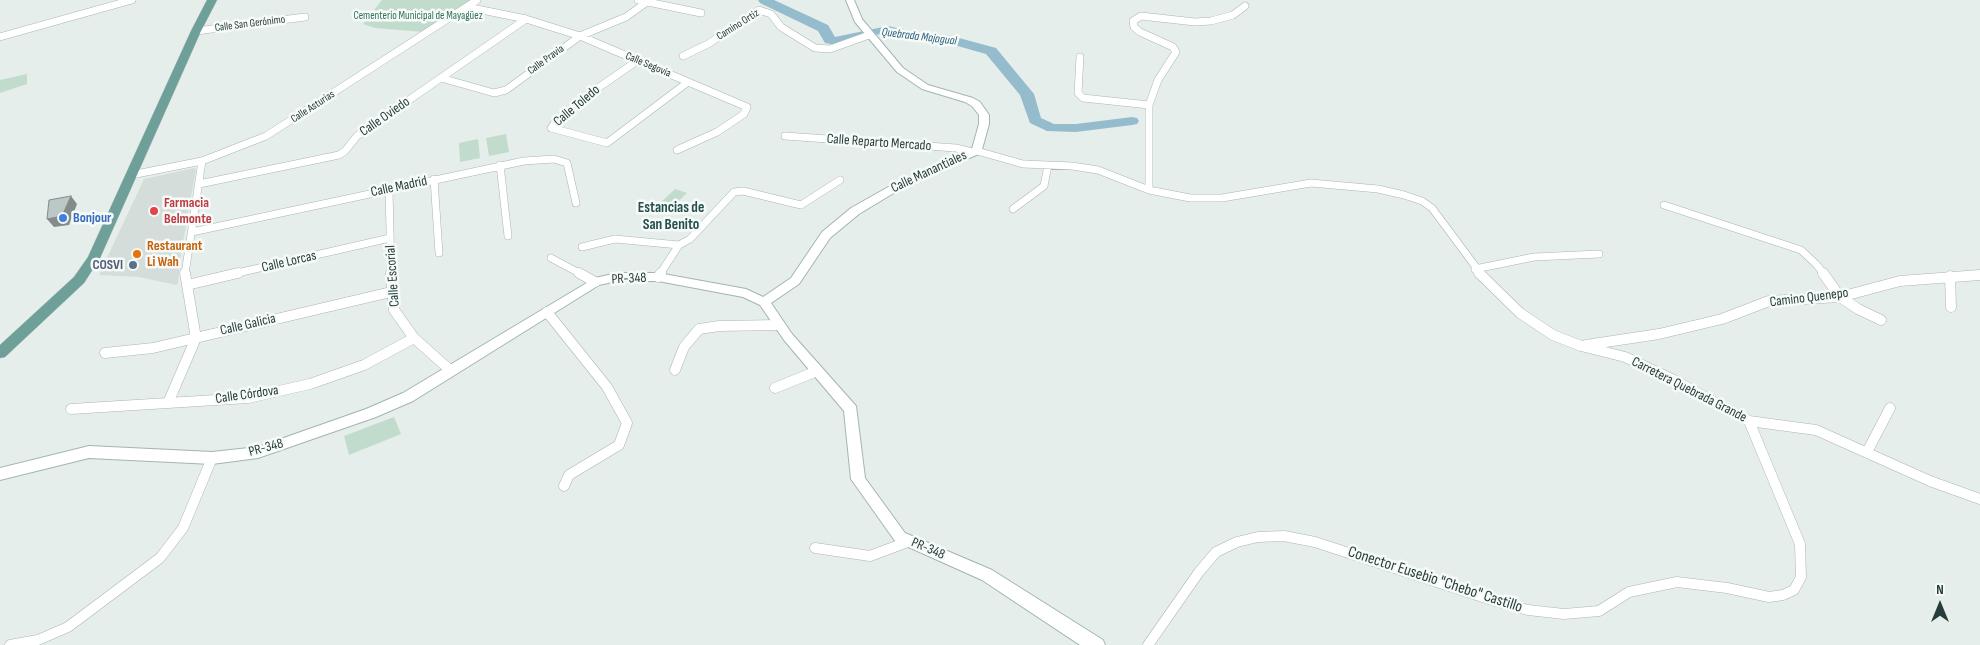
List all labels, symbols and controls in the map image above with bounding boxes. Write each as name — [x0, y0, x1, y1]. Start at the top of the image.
street label: Camino Ortiz — [714, 7, 762, 43]
park label: Cementerio Municipal de Mayagüez — [353, 9, 483, 23]
street label: Calle San Gerónimo — [214, 13, 286, 35]
water label: Quebrada Majagual — [881, 25, 957, 49]
street label: Calle Pravia — [525, 42, 567, 78]
street label: Calle Segovia — [623, 50, 673, 80]
street label: Calle Toledo — [550, 82, 604, 130]
street label: Calle Asturias — [289, 88, 337, 126]
street label: Calle Oviedo — [357, 94, 413, 140]
street label: Calle Reparto Mercado — [826, 131, 932, 155]
street label: Calle Manantiales — [888, 147, 970, 197]
street label: Calle Madrid — [369, 173, 429, 201]
place label: Farmacia Belmonte — [164, 195, 212, 228]
district label: Estancias de San Benito — [638, 199, 704, 234]
marker: Farmacia Belmonte — [148, 205, 160, 217]
place label: Bonjour — [73, 210, 111, 226]
marker: Bonjour — [57, 212, 69, 224]
place label: Restaurant Li Wah — [147, 238, 202, 270]
street label: Calle Escorial — [382, 245, 404, 307]
marker: Restaurant Li Wah — [131, 248, 143, 260]
street label: Calle Lorcas — [260, 248, 318, 276]
place label: COSVI — [92, 257, 123, 273]
marker: COSVI — [127, 259, 139, 271]
street label: PR-348 — [611, 270, 647, 288]
street label: Camino Quenepo — [1769, 285, 1849, 311]
street label: Calle Galicia — [219, 310, 277, 340]
street label: Carretera Quebrada Grande — [1629, 354, 1749, 426]
street label: Calle Córdova — [214, 382, 280, 408]
street label: PR-348 — [247, 435, 285, 461]
street label: PR-348 — [909, 534, 947, 564]
street label: Conector Eusebio "Chebo" Castillo — [1345, 543, 1525, 617]
north arrow — [1915, 580, 1965, 630]
text: N — [1936, 581, 1944, 598]

